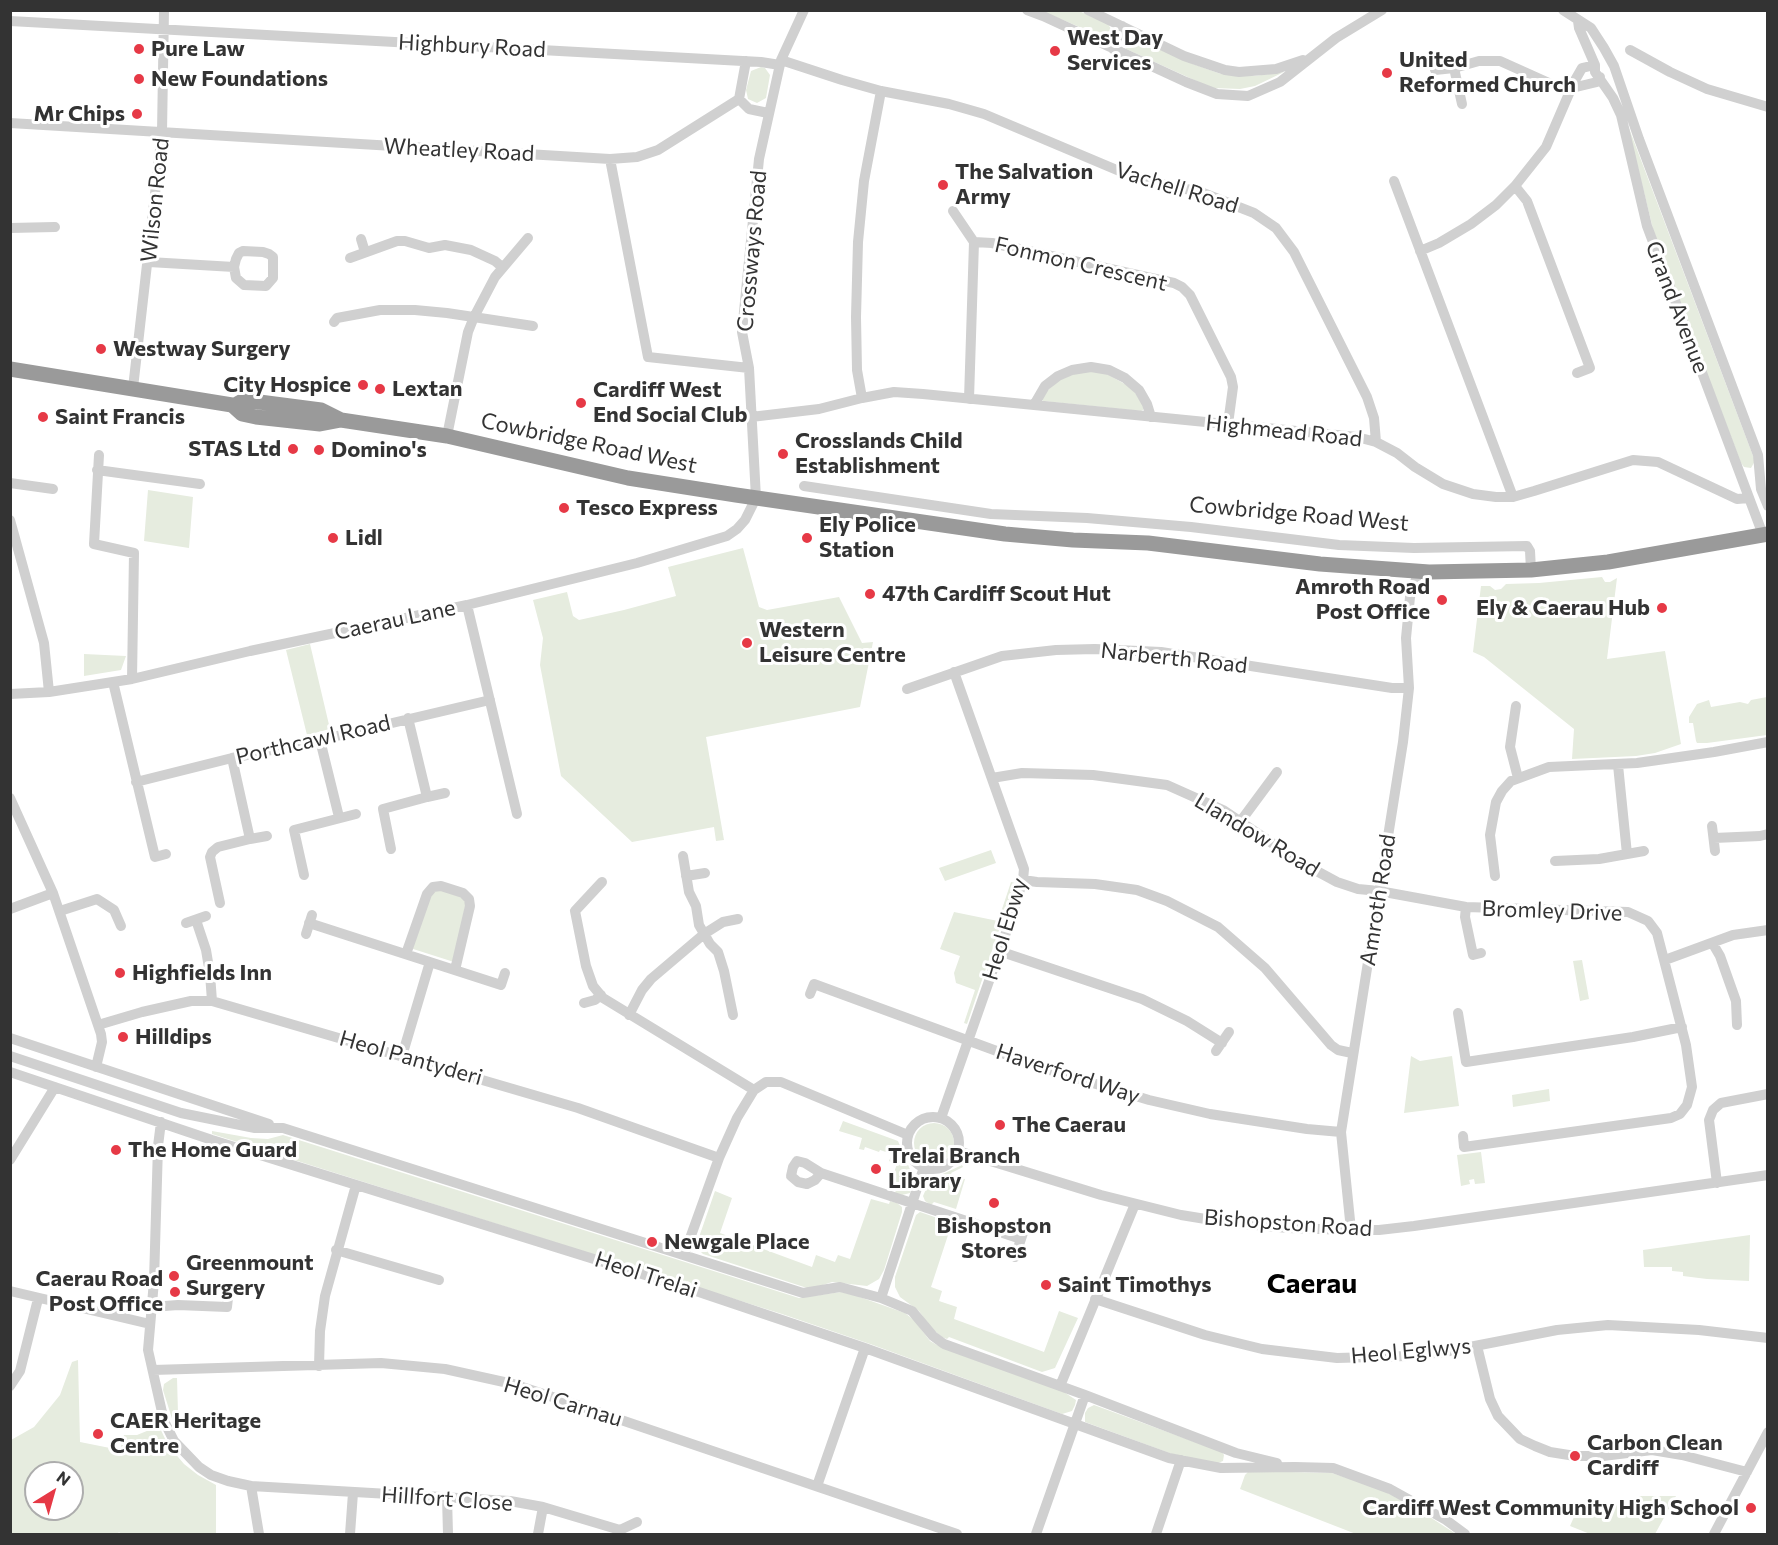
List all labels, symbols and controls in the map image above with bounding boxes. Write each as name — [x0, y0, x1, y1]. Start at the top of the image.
place label: West Day Services — [1067, 25, 1163, 76]
street label: Highbury Road — [398, 29, 546, 63]
place label: Pure Law — [151, 36, 245, 62]
marker: Pure Law — [132, 42, 146, 56]
marker: West Day Services — [1048, 44, 1062, 58]
place label: United Reformed Church — [1399, 47, 1576, 98]
place label: New Foundations — [151, 66, 328, 92]
marker: United Reformed Church — [1380, 66, 1394, 80]
marker: New Foundations — [132, 72, 146, 86]
place label: Mr Chips — [34, 101, 125, 127]
marker: Mr Chips — [130, 107, 144, 121]
street label: Wheatley Road — [383, 133, 535, 167]
street label: Wilson Road — [135, 136, 175, 264]
street label: Vachell Road — [1112, 157, 1242, 219]
place label: The Salvation Army — [955, 159, 1093, 210]
street label: Crossways Road — [732, 169, 772, 333]
marker: The Salvation Army — [936, 178, 950, 192]
street label: Fonmon Crescent — [992, 231, 1170, 297]
street label: Grand Avenue — [1640, 237, 1714, 377]
place label: Westway Surgery — [113, 336, 291, 362]
marker: Westway Surgery — [94, 342, 108, 356]
place label: City Hospice — [223, 372, 351, 398]
place label: Lextan — [392, 376, 462, 402]
place label: Cardiff West End Social Club — [593, 377, 747, 428]
marker: City Hospice — [356, 378, 370, 392]
marker: Lextan — [373, 382, 387, 396]
marker: Cardiff West End Social Club — [574, 396, 588, 410]
place label: Saint Francis — [55, 404, 185, 430]
street label: Cowbridge Road West — [479, 407, 699, 479]
marker: Saint Francis — [36, 410, 50, 424]
street label: Highmead Road — [1204, 410, 1364, 452]
place label: Crosslands Child Establishment — [795, 428, 963, 480]
place label: STAS Ltd — [188, 436, 281, 462]
place label: Domino's — [331, 437, 427, 463]
marker: STAS Ltd — [286, 442, 300, 456]
marker: Domino's — [312, 443, 326, 457]
marker: Crosslands Child Establishment — [776, 447, 790, 461]
street label: Cowbridge Road West — [1188, 491, 1410, 537]
place label: Tesco Express — [576, 495, 718, 521]
marker: Tesco Express — [557, 501, 571, 515]
place label: Ely Police Station — [819, 512, 916, 564]
place label: Lidl — [345, 525, 383, 551]
marker: Lidl — [326, 531, 340, 545]
marker: Ely Police Station — [800, 531, 814, 545]
place label: Amroth Road Post Office — [1295, 574, 1430, 626]
place label: 47th Cardiff Scout Hut — [882, 581, 1111, 607]
marker: 47th Cardiff Scout Hut — [863, 587, 877, 601]
marker: Amroth Road Post Office — [1435, 593, 1449, 607]
street label: Caerau Lane — [332, 594, 458, 646]
place label: Ely & Caerau Hub — [1476, 595, 1650, 621]
marker: Ely & Caerau Hub — [1655, 601, 1669, 615]
place label: Western Leisure Centre — [759, 617, 906, 668]
marker: Western Leisure Centre — [740, 636, 754, 650]
street label: Narberth Road — [1099, 637, 1249, 679]
street label: Porthcawl Road — [233, 709, 393, 771]
street label: Llandow Road — [1190, 787, 1324, 883]
street label: Amroth Road — [1355, 832, 1401, 968]
street label: Heol Ebwy — [977, 875, 1033, 983]
street label: Bromley Drive — [1481, 895, 1623, 927]
place label: Highfields Inn — [132, 960, 272, 986]
marker: Highfields Inn — [113, 966, 127, 980]
place label: Hilldips — [135, 1024, 212, 1050]
street label: Heol Pantyderi — [336, 1025, 486, 1091]
marker: Hilldips — [116, 1030, 130, 1044]
street label: Haverford Way — [993, 1038, 1143, 1110]
place label: The Caerau — [1012, 1112, 1126, 1138]
marker: The Caerau — [993, 1118, 1007, 1132]
place label: The Home Guard — [128, 1137, 297, 1163]
marker: The Home Guard — [109, 1143, 123, 1157]
place label: Trelai Branch Library — [888, 1143, 1020, 1194]
marker: Trelai Branch Library — [869, 1162, 883, 1176]
marker: Bishopston Stores — [987, 1196, 1001, 1210]
street label: Bishopston Road — [1203, 1204, 1373, 1242]
place label: Bishopston Stores — [937, 1213, 1051, 1264]
place label: Newgale Place — [664, 1229, 809, 1255]
marker: Newgale Place — [645, 1235, 659, 1249]
street label: Heol Trelai — [591, 1246, 701, 1304]
place label: Greenmount Surgery — [186, 1250, 314, 1302]
place label: Caerau Road Post Office — [36, 1266, 163, 1318]
district label: Caerau — [1267, 1267, 1357, 1301]
marker: Greenmount Surgery — [167, 1269, 181, 1283]
place label: Saint Timothys — [1058, 1272, 1212, 1298]
marker: Saint Timothys — [1039, 1278, 1053, 1292]
marker: Caerau Road Post Office — [168, 1285, 182, 1299]
street label: Heol Eglwys — [1350, 1333, 1472, 1369]
street label: Heol Carnau — [500, 1371, 626, 1433]
place label: CAER Heritage Centre — [110, 1408, 261, 1460]
marker: CAER Heritage Centre — [91, 1427, 105, 1441]
place label: Carbon Clean Cardiff — [1587, 1430, 1723, 1482]
marker: Carbon Clean Cardiff — [1568, 1449, 1582, 1463]
north arrow — [24, 1461, 84, 1521]
text: N — [53, 1467, 74, 1489]
street label: Hillfort Close — [380, 1481, 514, 1517]
place label: Cardiff West Community High School — [1362, 1495, 1739, 1521]
marker: Cardiff West Community High School — [1744, 1501, 1758, 1515]

